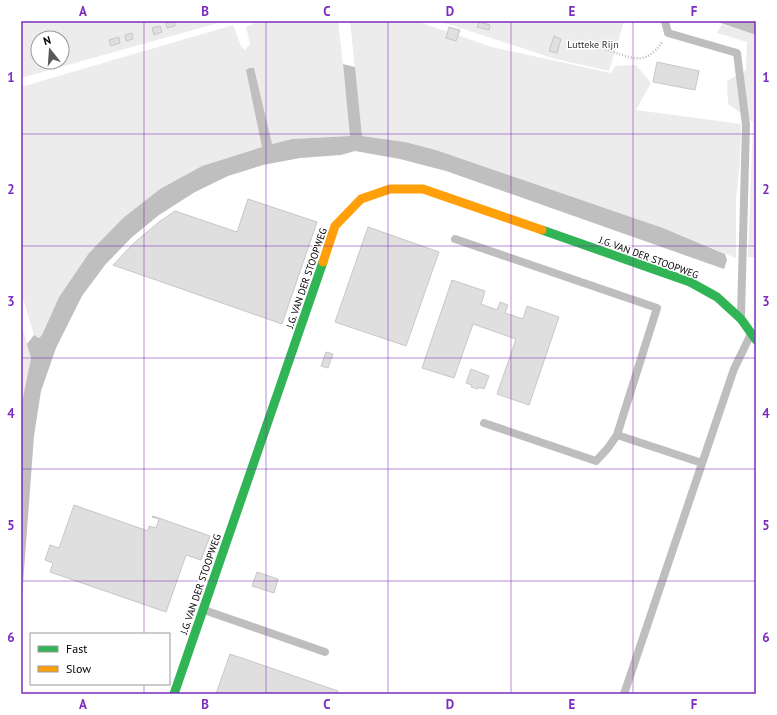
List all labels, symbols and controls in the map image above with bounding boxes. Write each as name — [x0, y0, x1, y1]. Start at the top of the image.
text: A — [79, 3, 87, 20]
text: B — [201, 3, 209, 20]
text: C — [323, 3, 331, 20]
text: D — [446, 3, 454, 20]
text: E — [569, 3, 576, 20]
text: F — [691, 3, 698, 20]
north arrow — [30, 30, 70, 70]
text: N — [42, 33, 53, 48]
park label: Lutteke Rijn — [567, 38, 619, 51]
text: 1 — [7, 69, 15, 86]
text: 1 — [762, 69, 770, 86]
text: 2 — [7, 181, 15, 198]
text: 2 — [762, 181, 770, 198]
street label: J.G. VAN DER STOOPWEG — [283, 226, 330, 331]
street label: J.G. VAN DER STOOPWEG — [596, 233, 701, 282]
text: 3 — [7, 293, 15, 310]
text: 3 — [762, 293, 770, 310]
text: 4 — [7, 405, 15, 422]
text: 4 — [762, 405, 770, 422]
text: 5 — [7, 517, 15, 534]
text: 5 — [762, 517, 770, 534]
street label: J.G. VAN DER STOOPWEG — [177, 532, 224, 637]
text: 6 — [7, 629, 15, 646]
text: 6 — [762, 629, 770, 646]
legend — [30, 633, 170, 685]
text: Fast — [66, 641, 87, 656]
text: Slow — [66, 661, 91, 676]
text: A — [79, 696, 87, 713]
text: B — [201, 696, 209, 713]
text: C — [323, 696, 331, 713]
text: D — [446, 696, 454, 713]
text: E — [569, 696, 576, 713]
text: F — [691, 696, 698, 713]

